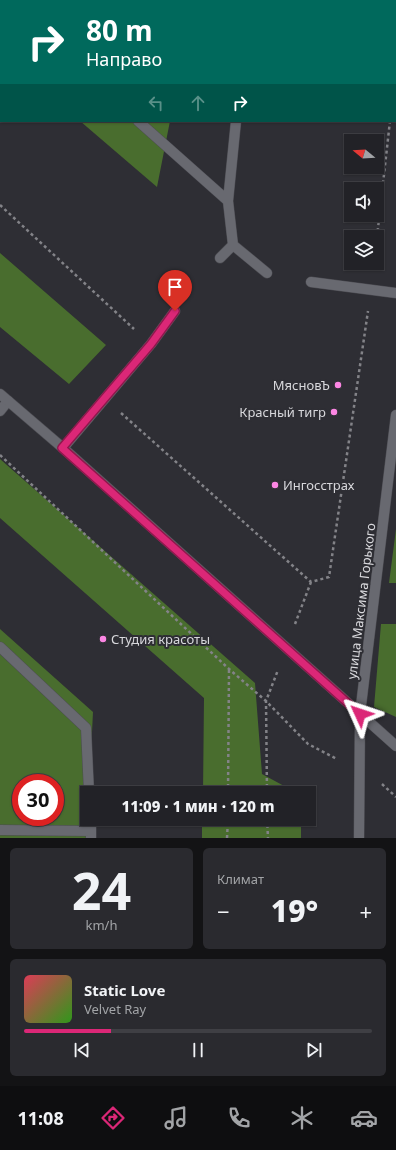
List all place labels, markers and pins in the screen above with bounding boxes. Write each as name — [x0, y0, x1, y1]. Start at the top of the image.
pin — [158, 270, 192, 311]
place label: МясновЪ — [273, 376, 330, 394]
marker: МясновЪ — [333, 380, 343, 390]
place label: Красный тигр — [239, 403, 326, 421]
marker: Красный тигр — [329, 407, 339, 417]
place label: Ингосстрах — [283, 476, 355, 494]
marker: Ингосстрах — [270, 480, 280, 490]
place label: Студия красоты — [111, 630, 210, 648]
marker: Студия красоты — [98, 634, 108, 644]

